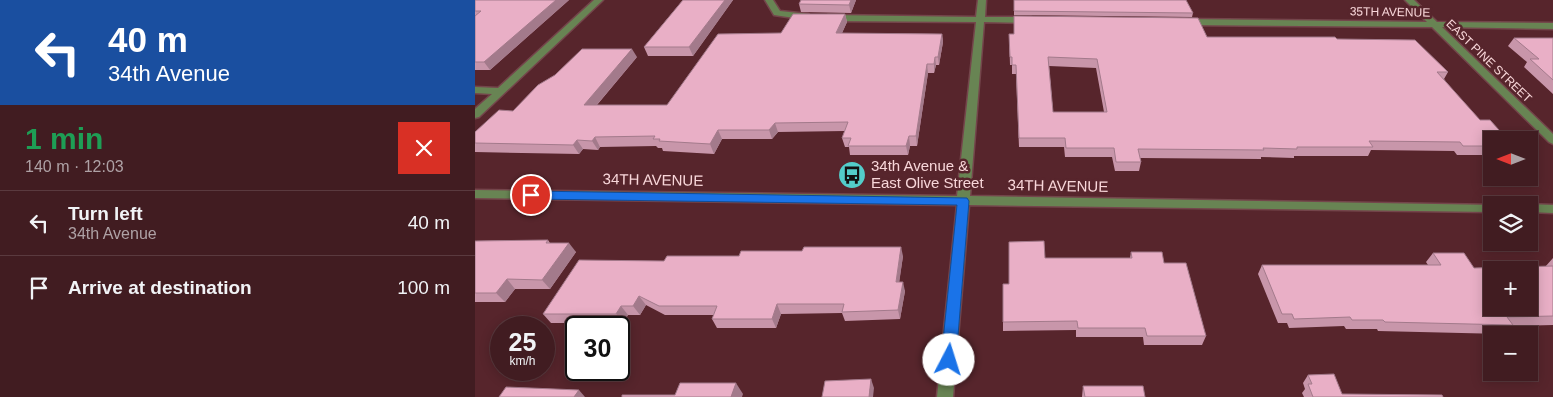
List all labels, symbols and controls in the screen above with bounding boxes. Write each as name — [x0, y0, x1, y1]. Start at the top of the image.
street label: 35TH AVENUE — [1350, 4, 1430, 20]
street label: EAST PINE STREET — [1443, 17, 1535, 106]
icon: left — [25, 20, 90, 85]
text: 40 m — [108, 20, 188, 59]
text: 34th Avenue — [108, 61, 230, 86]
text: 1 min — [25, 122, 103, 155]
button: close — [398, 122, 450, 174]
north arrow — [1483, 131, 1537, 186]
map controls — [1483, 131, 1538, 381]
place label: 34th Avenue & East Olive Street — [871, 157, 984, 191]
text: 140 m · 12:03 — [25, 158, 124, 175]
bus stop icon: 34th Avenue & East Olive Street — [837, 160, 867, 190]
street label: 34TH AVENUE — [603, 170, 703, 189]
pin — [510, 174, 552, 216]
street label: 34TH AVENUE — [1008, 176, 1108, 195]
icon: arrive — [517, 181, 545, 209]
button: layers — [1483, 196, 1538, 251]
text: Turn left — [68, 203, 143, 224]
icon: left — [25, 209, 53, 237]
text: 40 m — [408, 212, 450, 233]
text: 34th Avenue — [68, 225, 157, 242]
button: + — [1483, 261, 1538, 316]
icon: arrive — [25, 274, 53, 302]
text: Arrive at destination — [68, 277, 252, 298]
text: 100 m — [397, 277, 450, 298]
speed limit sign: 30 — [565, 316, 630, 381]
button: − — [1483, 326, 1538, 381]
text: 25 — [509, 328, 536, 356]
position arrow — [922, 333, 974, 385]
text: km/h — [509, 354, 536, 368]

